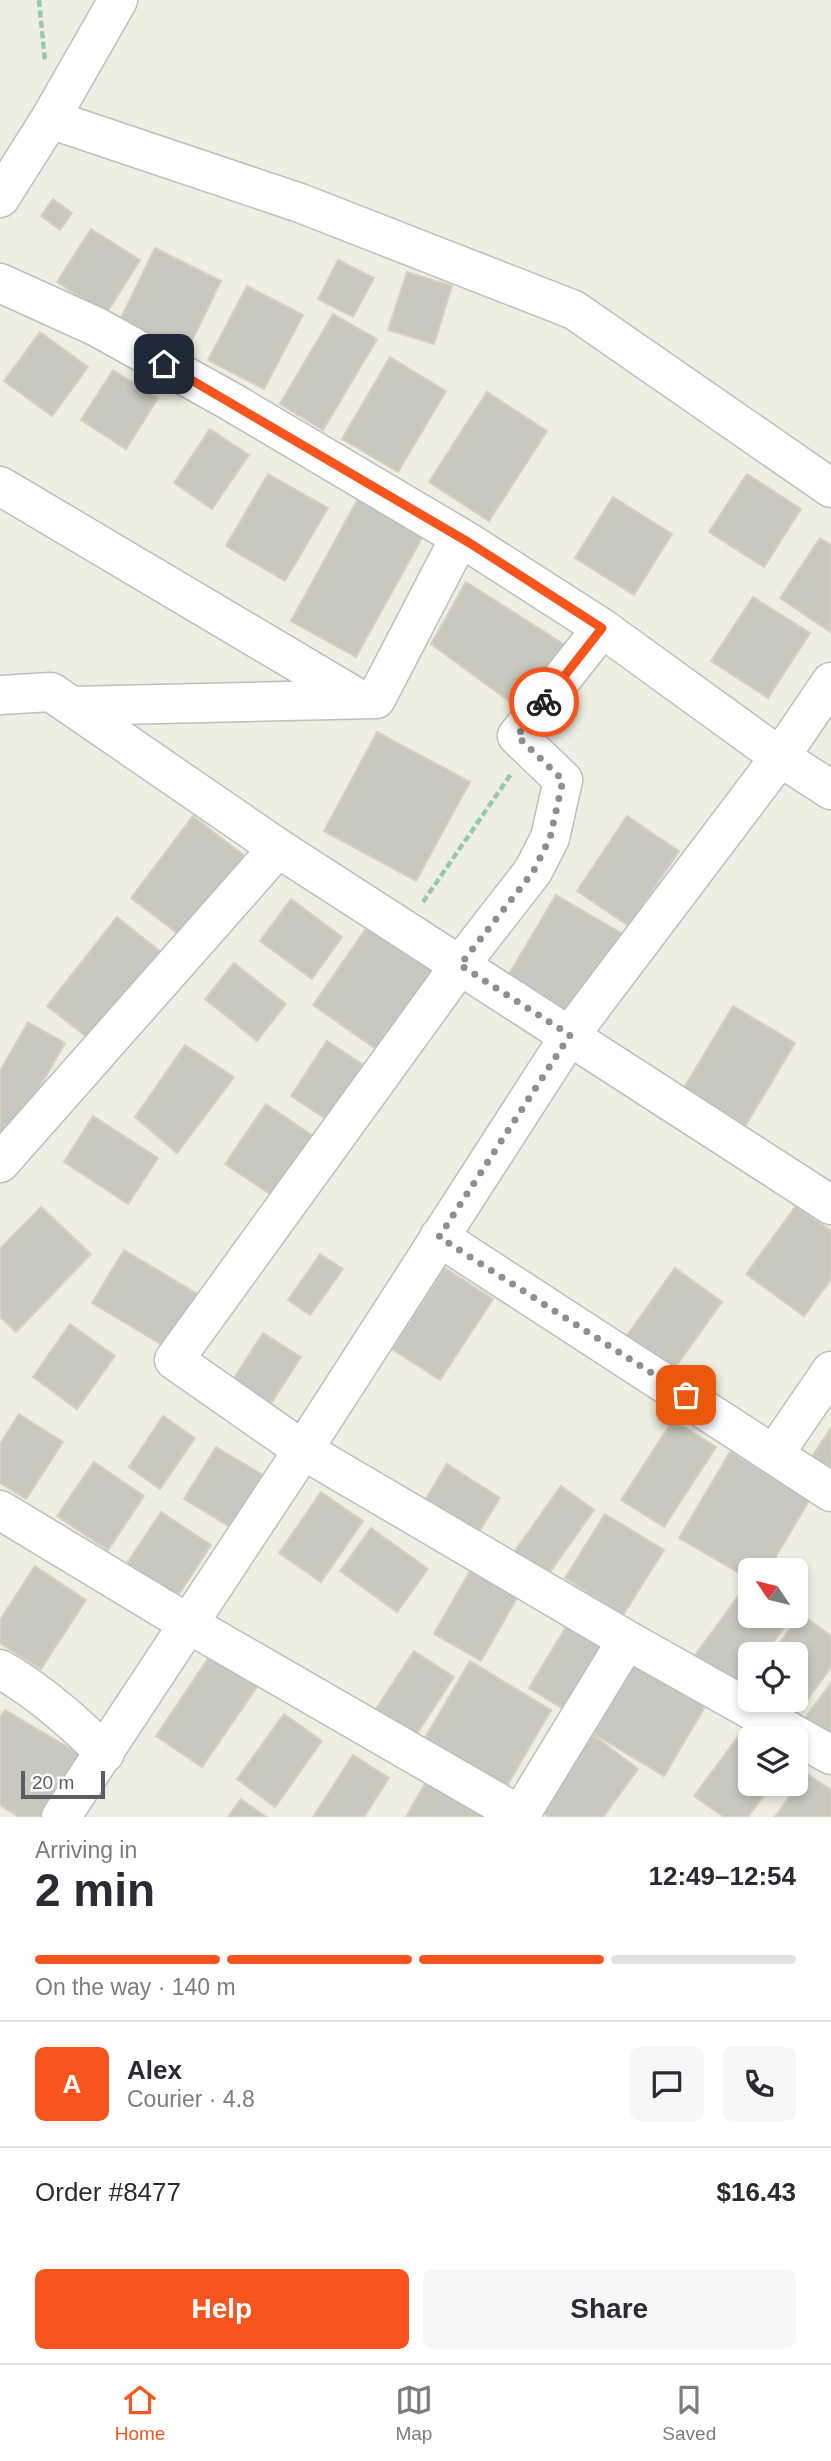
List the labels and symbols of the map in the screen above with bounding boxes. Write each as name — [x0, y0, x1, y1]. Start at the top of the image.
pin — [134, 334, 194, 394]
courier — [509, 667, 579, 737]
pin — [656, 1365, 716, 1425]
north arrow — [738, 1558, 808, 1628]
scale bar — [21, 1768, 105, 1800]

